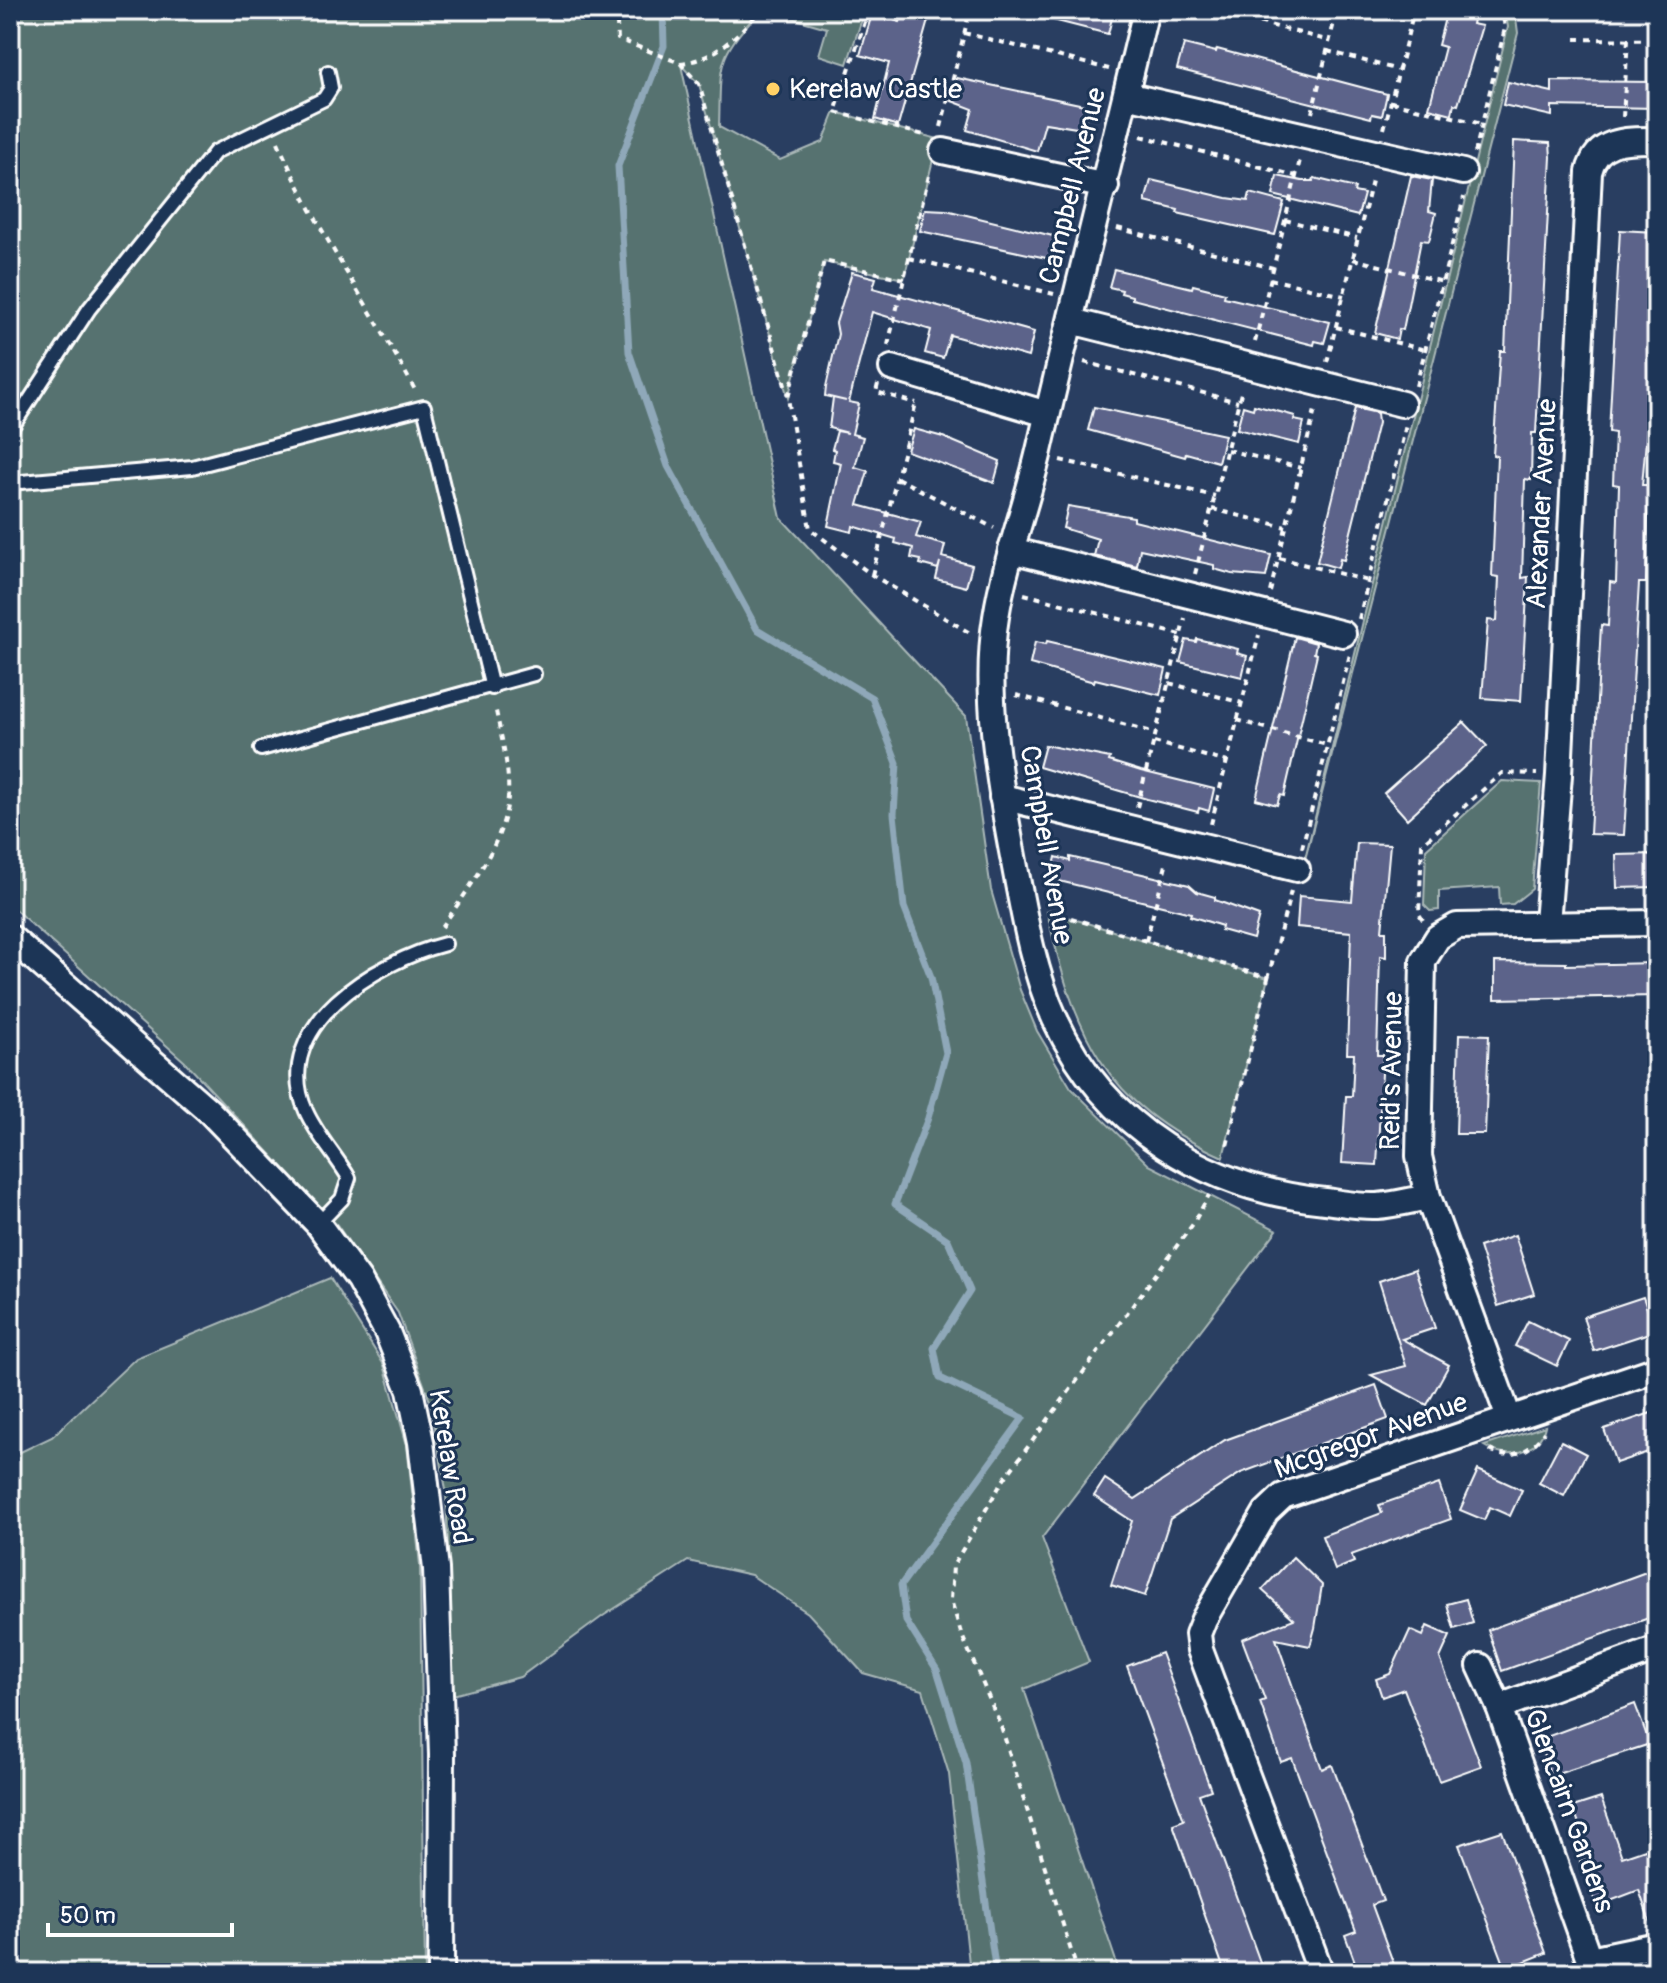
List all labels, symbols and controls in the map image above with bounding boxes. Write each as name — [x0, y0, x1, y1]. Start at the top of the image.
place label: Kerelaw Castle — [789, 72, 962, 107]
marker: Kerelaw Castle — [764, 80, 782, 98]
street label: Campbell Avenue — [1032, 84, 1114, 288]
street label: Alexander Avenue — [1519, 398, 1565, 610]
street label: Campbell Avenue — [1011, 743, 1081, 947]
street label: Reid's Avenue — [1373, 991, 1411, 1151]
street label: Mcgregor Avenue — [1270, 1385, 1473, 1487]
street label: Kerelaw Road — [420, 1387, 480, 1547]
street label: Glencairn Gardens — [1516, 1704, 1622, 1918]
scale bar — [48, 1887, 232, 1937]
text: 50 m — [60, 1901, 116, 1930]

